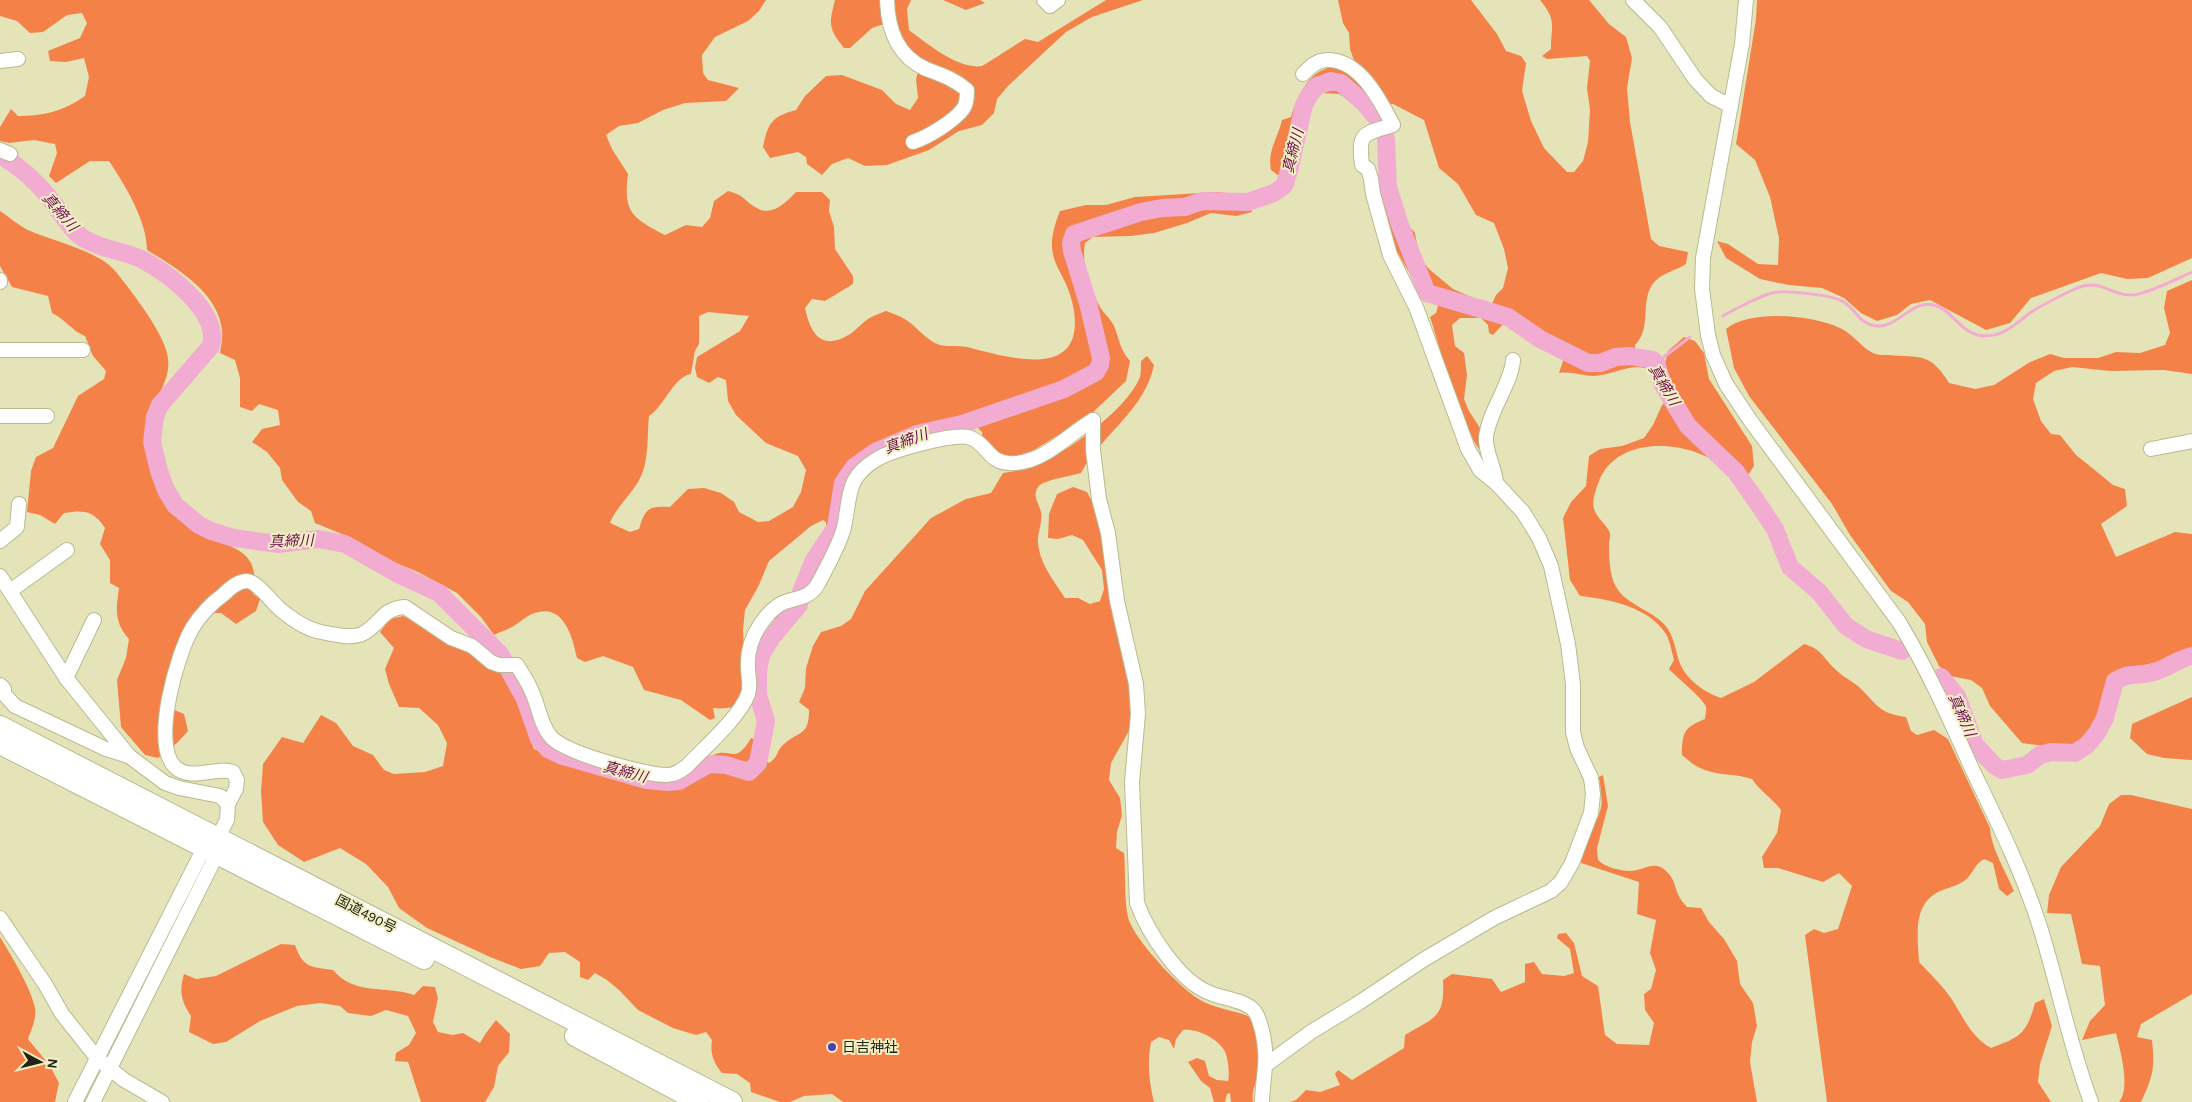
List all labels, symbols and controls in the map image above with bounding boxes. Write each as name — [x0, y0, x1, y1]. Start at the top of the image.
water label: 真締川 — [1279, 125, 1308, 175]
water label: 真締川 — [38, 189, 83, 236]
water label: 真締川 — [1645, 361, 1684, 411]
water label: 真締川 — [882, 424, 932, 457]
water label: 真締川 — [268, 531, 316, 551]
water label: 真締川 — [1945, 691, 1980, 741]
water label: 真締川 — [601, 757, 651, 787]
street label: 国道490号 — [333, 891, 399, 937]
north arrow — [15, 1037, 65, 1087]
place label: 日吉神社 — [842, 1039, 898, 1056]
marker: 日吉神社 — [826, 1041, 838, 1053]
text: N — [43, 1058, 61, 1070]

